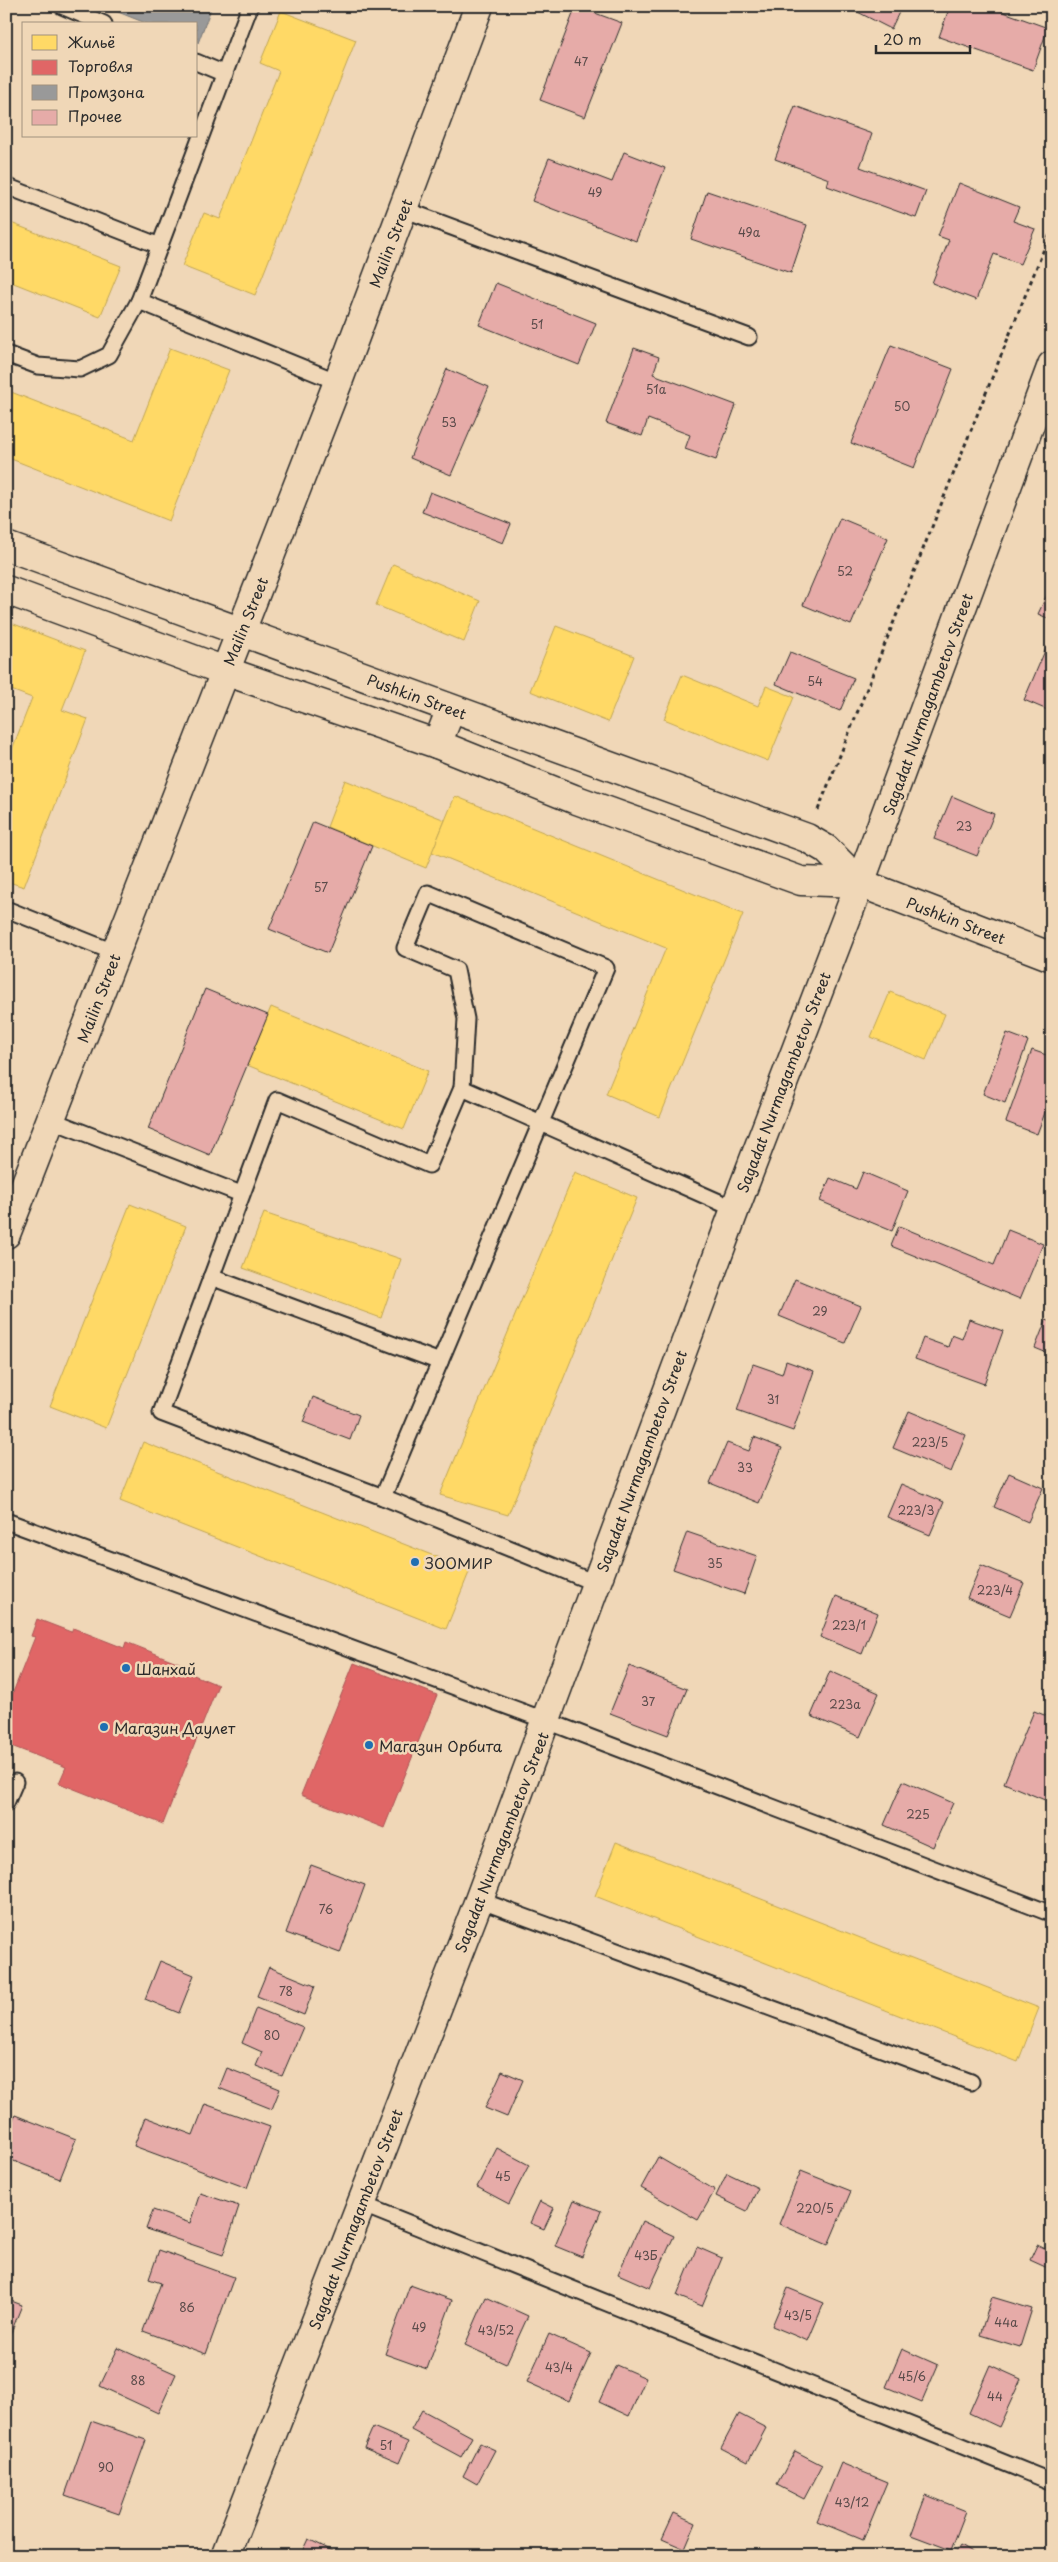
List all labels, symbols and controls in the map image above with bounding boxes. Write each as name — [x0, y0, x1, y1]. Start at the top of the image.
legend — [22, 22, 198, 138]
scale bar — [876, 22, 969, 54]
text: 20 m — [883, 27, 922, 50]
text: Жильё — [67, 30, 115, 53]
house number: 47 — [574, 52, 589, 70]
text: Торговля — [68, 54, 133, 77]
text: Промзона — [68, 80, 145, 103]
text: Прочее — [68, 104, 122, 127]
house number: 49 — [588, 183, 602, 201]
street label: Mailin Street — [362, 195, 418, 291]
house number: 49а — [738, 223, 761, 241]
house number: 51 — [531, 315, 543, 333]
house number: 51а — [646, 380, 667, 398]
house number: 50 — [894, 397, 910, 415]
house number: 53 — [441, 413, 457, 431]
house number: 52 — [837, 562, 853, 580]
street label: Mailin Street — [217, 573, 273, 669]
street label: Sagadat Nurmagambetov Street — [876, 590, 978, 818]
street label: Pushkin Street — [364, 667, 470, 725]
house number: 54 — [807, 672, 823, 690]
house number: 23 — [956, 817, 972, 835]
house number: 57 — [314, 878, 328, 896]
street label: Pushkin Street — [903, 891, 1009, 949]
street label: Mailin Street — [70, 950, 126, 1046]
street label: Sagadat Nurmagambetov Street — [730, 968, 836, 1196]
house number: 29 — [812, 1302, 828, 1320]
street label: Sagadat Nurmagambetov Street — [590, 1347, 692, 1575]
house number: 31 — [767, 1390, 779, 1408]
house number: 223/5 — [912, 1433, 948, 1451]
house number: 33 — [737, 1458, 753, 1476]
house number: 223/3 — [898, 1501, 934, 1519]
place label: ЗООМИР — [425, 1551, 492, 1574]
house number: 35 — [707, 1554, 723, 1572]
marker: ЗООМИР — [409, 1556, 421, 1568]
house number: 223/4 — [977, 1581, 1013, 1599]
house number: 223/1 — [832, 1616, 866, 1634]
place label: Шанхай — [136, 1657, 196, 1680]
marker: Шанхай — [120, 1662, 132, 1674]
house number: 37 — [641, 1692, 656, 1710]
house number: 223а — [829, 1695, 861, 1713]
place label: Магазин Даулет — [114, 1716, 236, 1739]
marker: Магазин Даулет — [98, 1721, 110, 1733]
street label: Sagadat Nurmagambetov Street — [448, 1728, 554, 1956]
place label: Магазин Орбита — [379, 1734, 503, 1757]
marker: Магазин Орбита — [363, 1739, 375, 1751]
house number: 225 — [906, 1805, 930, 1823]
house number: 76 — [319, 1900, 333, 1918]
house number: 78 — [279, 1982, 293, 2000]
house number: 80 — [264, 2026, 280, 2044]
street label: Sagadat Nurmagambetov Street — [302, 2105, 408, 2333]
house number: 45 — [495, 2167, 511, 2185]
house number: 220/5 — [796, 2199, 834, 2217]
house number: 43Б — [634, 2246, 658, 2264]
house number: 86 — [179, 2298, 195, 2316]
house number: 43/5 — [784, 2306, 812, 2324]
house number: 44а — [994, 2313, 1018, 2331]
house number: 49 — [412, 2318, 426, 2336]
house number: 43/52 — [478, 2321, 514, 2339]
house number: 43/4 — [545, 2358, 573, 2376]
house number: 45/6 — [898, 2367, 926, 2385]
house number: 88 — [131, 2371, 145, 2389]
house number: 44 — [987, 2387, 1003, 2405]
house number: 51 — [380, 2436, 392, 2454]
house number: 90 — [98, 2458, 114, 2476]
house number: 43/12 — [835, 2493, 869, 2511]

